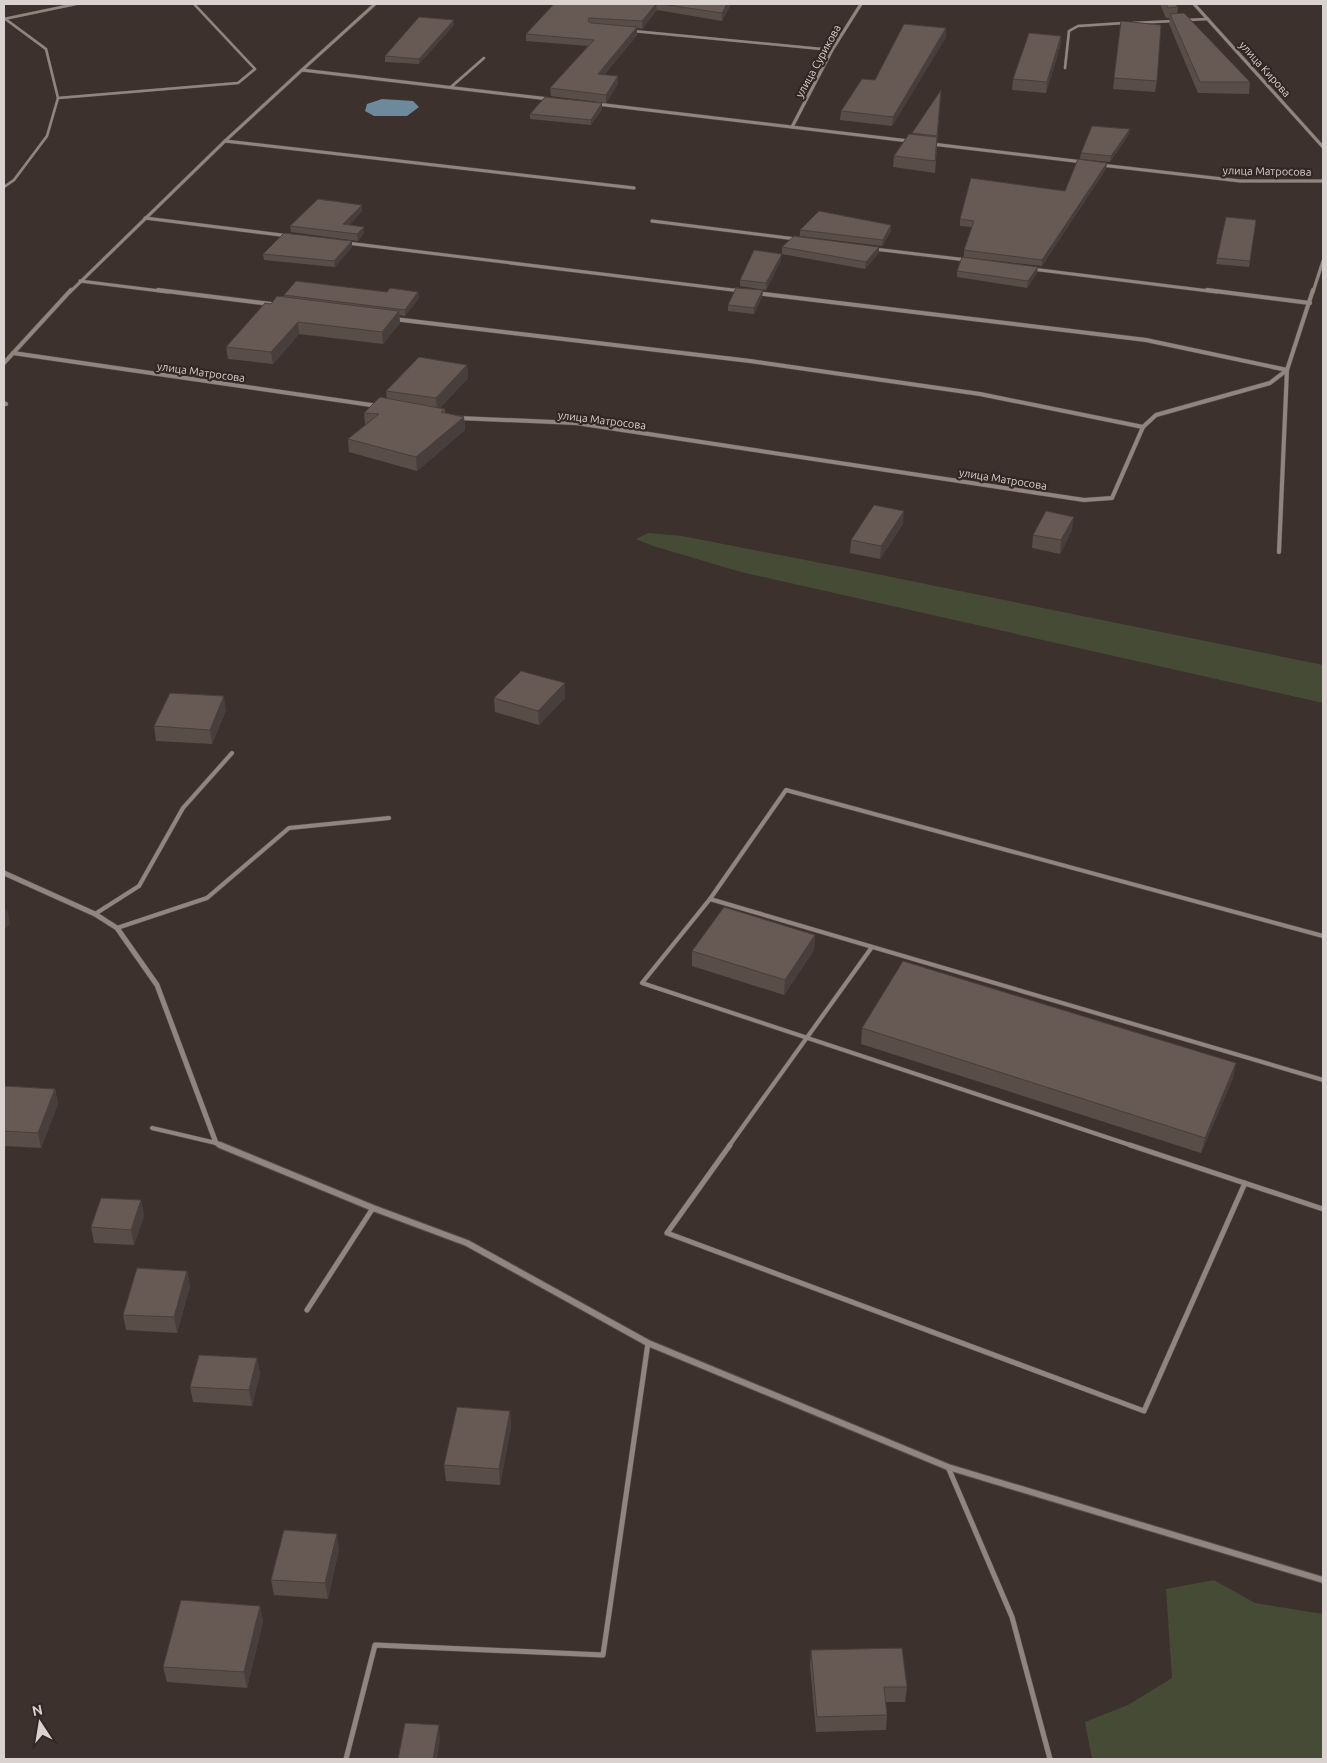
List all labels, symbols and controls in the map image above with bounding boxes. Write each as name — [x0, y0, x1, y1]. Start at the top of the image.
street label: улица Сурикова — [793, 23, 843, 99]
street label: улица Кирова — [1237, 39, 1293, 99]
street label: улица Матросова — [1222, 164, 1312, 178]
street label: улица Матросова — [156, 360, 246, 384]
street label: улица Матросова — [557, 409, 647, 431]
street label: улица Матросова — [958, 466, 1048, 492]
north arrow — [15, 1698, 65, 1748]
text: N — [31, 1701, 44, 1719]

